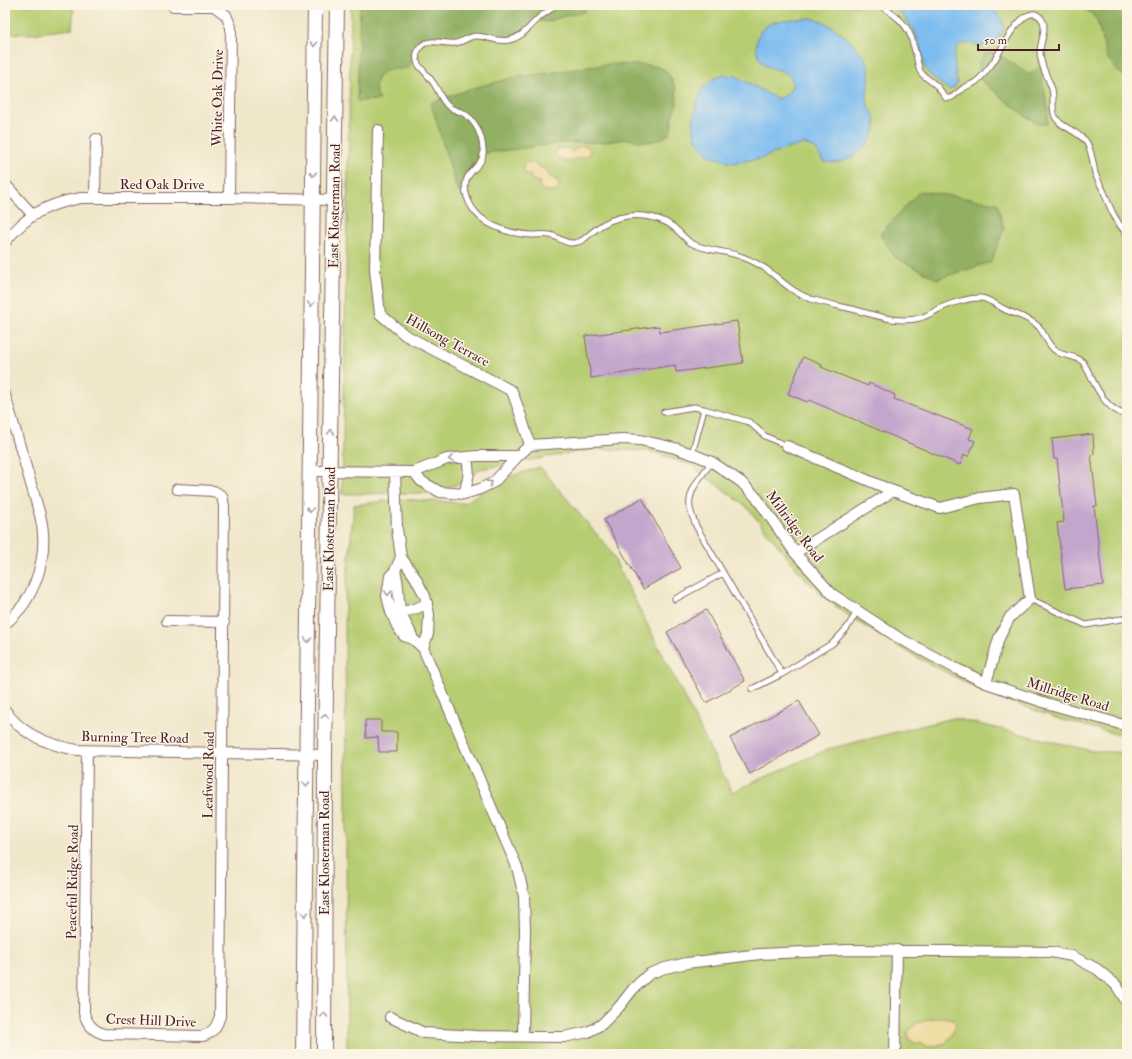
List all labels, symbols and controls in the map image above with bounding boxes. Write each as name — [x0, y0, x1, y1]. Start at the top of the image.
scale bar — [978, 26, 1059, 52]
text: 50 m — [984, 33, 1008, 48]
one-way arrow — [310, 41, 318, 47]
street label: White Oak Drive — [208, 49, 227, 148]
one-way arrow — [331, 116, 339, 122]
street label: East Klosterman Road — [325, 143, 344, 268]
one-way arrow — [309, 171, 317, 177]
street label: Red Oak Drive — [120, 176, 204, 193]
one-way arrow — [307, 301, 315, 307]
street label: Hillsong Terrace — [403, 310, 493, 371]
one-way arrow — [326, 429, 335, 435]
one-way arrow — [448, 454, 454, 463]
street label: East Klosterman Road — [320, 466, 339, 591]
one-way arrow — [486, 481, 493, 488]
street label: Millridge Road — [762, 487, 827, 566]
one-way arrow — [306, 507, 314, 513]
one-way arrow — [384, 590, 392, 596]
one-way arrow — [304, 637, 312, 643]
street label: Millridge Road — [1025, 674, 1111, 715]
one-way arrow — [321, 713, 329, 719]
street label: Burning Tree Road — [81, 728, 189, 747]
street label: Leafwood Road — [199, 731, 218, 819]
one-way arrow — [302, 781, 310, 787]
street label: East Klosterman Road — [316, 791, 333, 915]
street label: Peaceful Ridge Road — [63, 824, 82, 940]
one-way arrow — [301, 911, 309, 917]
street label: Crest Hill Drive — [105, 1010, 197, 1031]
one-way arrow — [320, 1012, 328, 1018]

